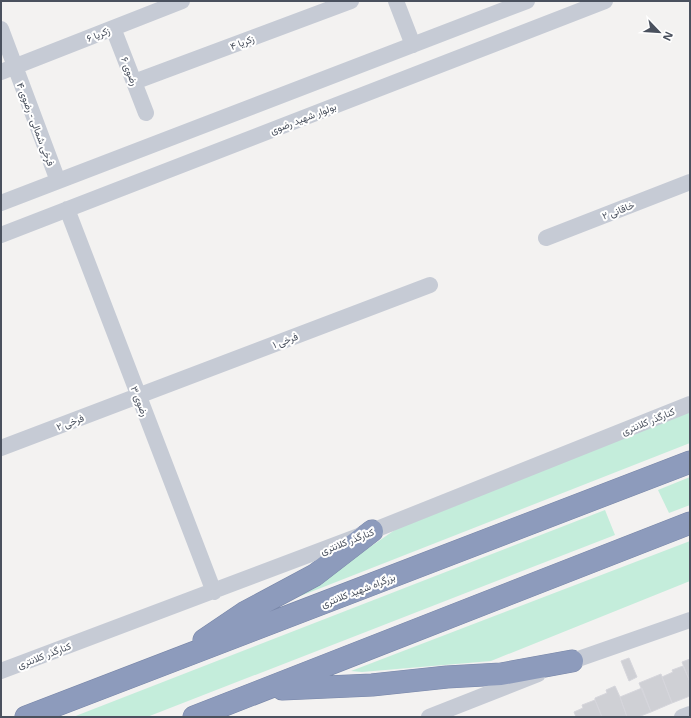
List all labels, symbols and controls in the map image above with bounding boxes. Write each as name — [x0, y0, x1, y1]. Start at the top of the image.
north arrow — [639, 12, 679, 52]
street label: زکریا ۶ — [84, 23, 112, 45]
text: N — [660, 29, 677, 44]
street label: زکریا ۴ — [228, 31, 256, 53]
street label: رضوی ۶ — [118, 54, 142, 88]
street label: فرخی شمالی - رضوی ۴ — [14, 80, 59, 168]
street label: بولوار شهید رضوی — [268, 99, 338, 137]
street label: خاقانی ۲ — [600, 197, 637, 223]
street label: فرخی ۱ — [270, 329, 300, 351]
street label: رضوی ۳ — [128, 384, 152, 418]
street label: کنارگذر کلانتری — [619, 404, 677, 438]
street label: فرخی ۲ — [54, 410, 86, 434]
street label: کنارگذر کلانتری — [318, 524, 376, 558]
street label: بزرگراه شهید کلانتری — [319, 569, 397, 611]
street label: کنارگذر کلانتری — [15, 638, 73, 672]

